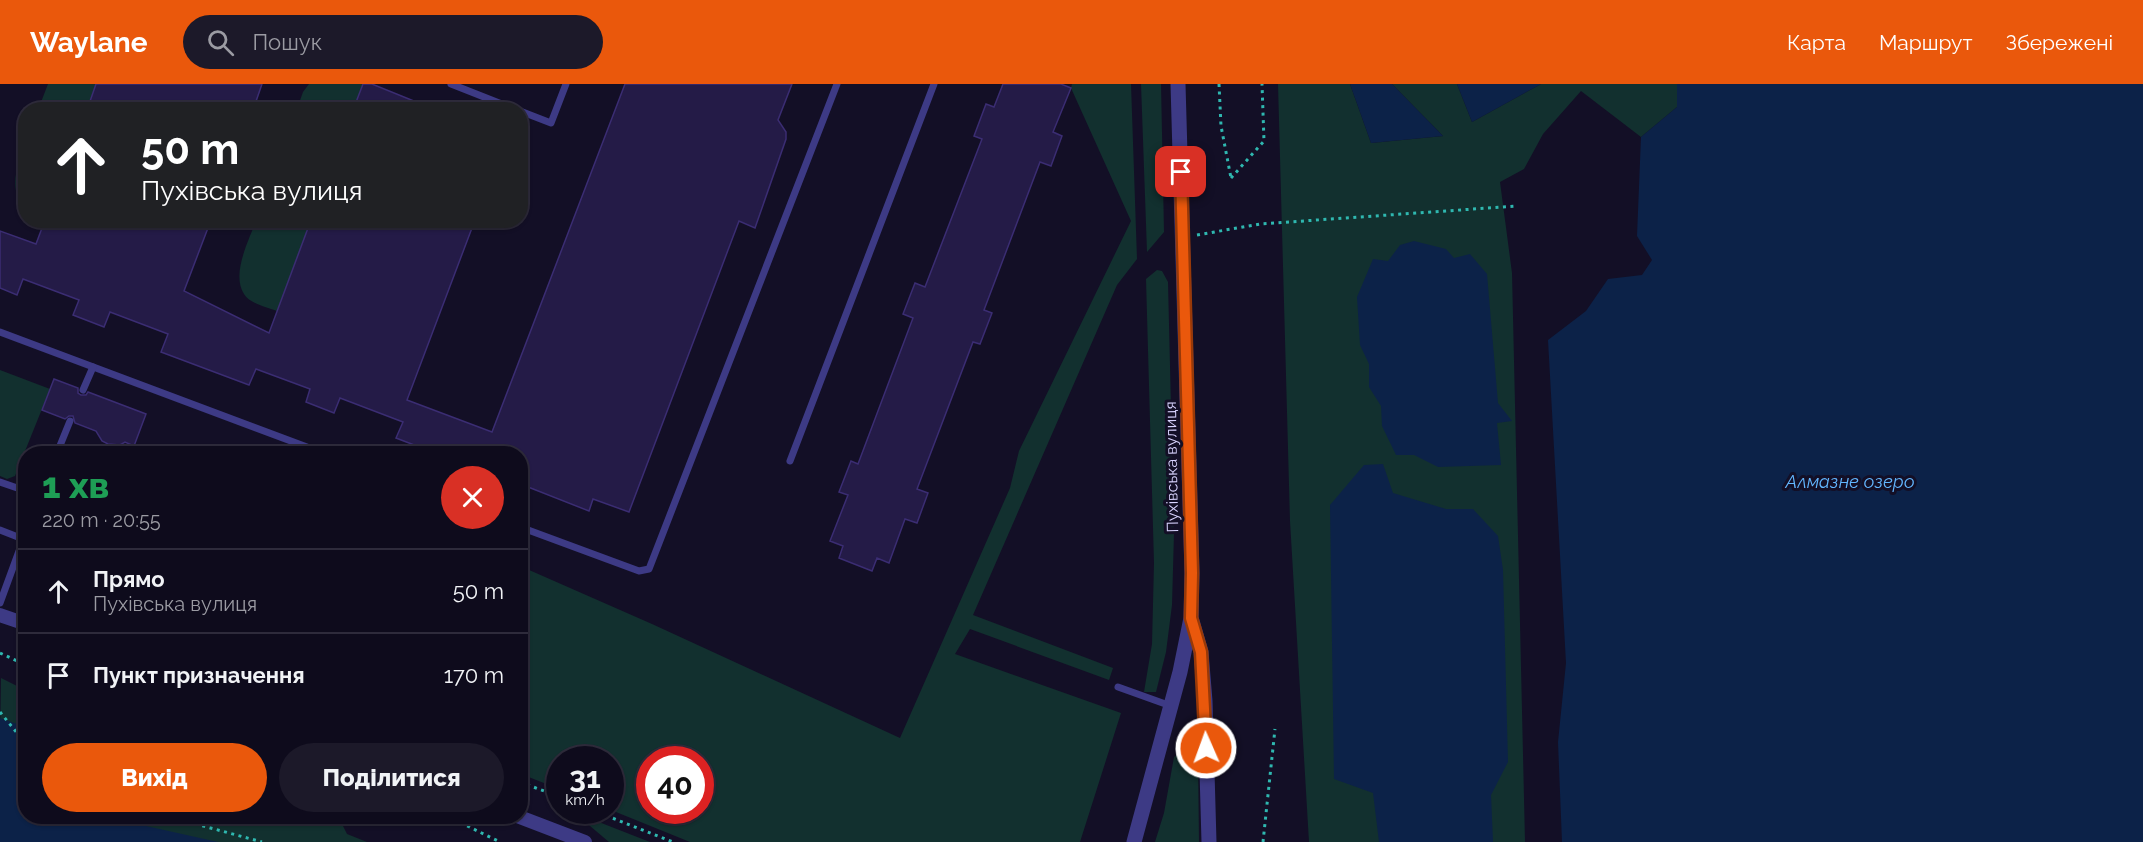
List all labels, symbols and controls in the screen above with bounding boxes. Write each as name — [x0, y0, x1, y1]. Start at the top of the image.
search box — [183, 15, 603, 69]
text: Waylane — [30, 26, 147, 59]
icon: search — [204, 26, 237, 59]
text: Пошук — [252, 29, 322, 55]
text: Карта — [1787, 30, 1846, 55]
text: Маршрут — [1879, 30, 1972, 55]
text: Збережені — [2005, 30, 2113, 55]
text: 50 m — [141, 125, 239, 174]
icon: ahead — [42, 126, 120, 204]
pin — [1155, 146, 1206, 197]
icon: arrive — [1164, 155, 1197, 188]
text: Пухівська вулиця — [141, 175, 363, 206]
street label: Пухівська вулиця — [1161, 401, 1182, 533]
text: 1 хв — [42, 464, 109, 506]
button: close — [441, 466, 504, 529]
water label: Алмазне озеро — [1784, 471, 1915, 492]
text: 220 m · 20:55 — [42, 508, 161, 532]
text: Прямо — [93, 566, 165, 592]
icon: ahead — [42, 575, 75, 608]
text: 50 m — [453, 578, 504, 604]
text: Пухівська вулиця — [93, 592, 257, 616]
icon: arrive — [42, 659, 75, 692]
text: Пункт призначення — [93, 662, 305, 688]
text: 170 m — [444, 662, 504, 688]
position arrow — [1174, 716, 1238, 780]
button: Вихід — [42, 743, 267, 812]
button: Поділитися — [279, 743, 504, 812]
speed limit sign: 40 — [636, 746, 714, 824]
text: 31 — [569, 760, 601, 795]
text: km/h — [565, 791, 605, 809]

